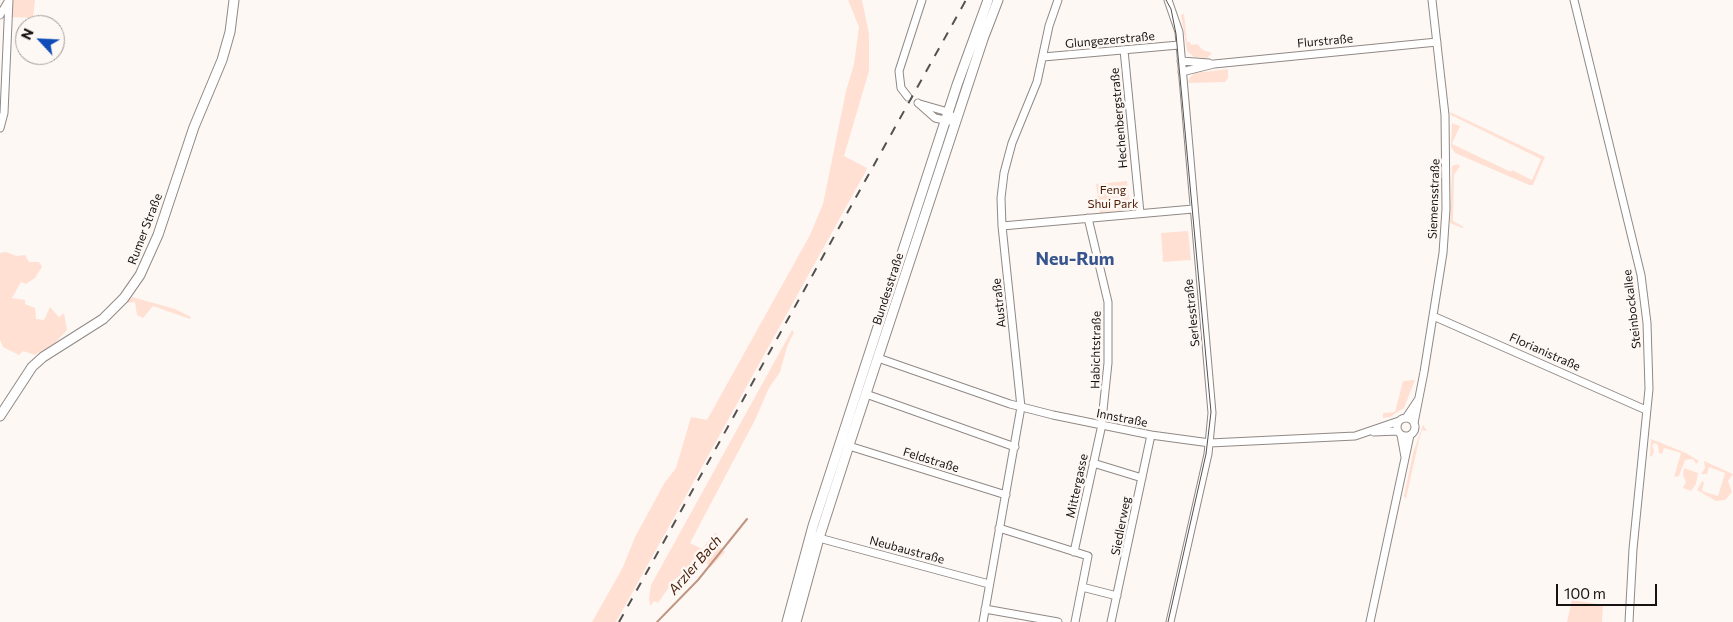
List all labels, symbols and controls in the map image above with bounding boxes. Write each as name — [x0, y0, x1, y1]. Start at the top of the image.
north arrow — [15, 15, 65, 65]
text: N — [17, 26, 37, 42]
street label: Glungezerstraße — [1065, 29, 1155, 51]
street label: Flurstraße — [1296, 31, 1354, 51]
street label: Hechenbergstraße — [1107, 67, 1131, 169]
street label: Siemensstraße — [1425, 159, 1443, 239]
park label: Feng Shui Park — [1087, 183, 1139, 211]
street label: Rumer Straße — [125, 191, 165, 267]
district label: Neu-Rum — [1035, 248, 1115, 270]
street label: Bundesstraße — [870, 251, 906, 327]
street label: Steinbockallee — [1620, 269, 1644, 349]
street label: Austraße — [989, 278, 1009, 328]
street label: Serlesstraße — [1181, 278, 1203, 348]
street label: Habichtstraße — [1088, 311, 1104, 389]
street label: Florianistraße — [1507, 330, 1583, 374]
street label: Innstraße — [1095, 406, 1149, 430]
street label: Feldstraße — [901, 445, 961, 475]
street label: Mittergasse — [1063, 453, 1091, 519]
street label: Siedlerweg — [1108, 495, 1134, 557]
water label: Arzler Bach — [665, 532, 725, 598]
street label: Neubaustraße — [868, 533, 946, 567]
scale bar — [1558, 574, 1659, 606]
text: 100 m — [1564, 584, 1606, 602]

